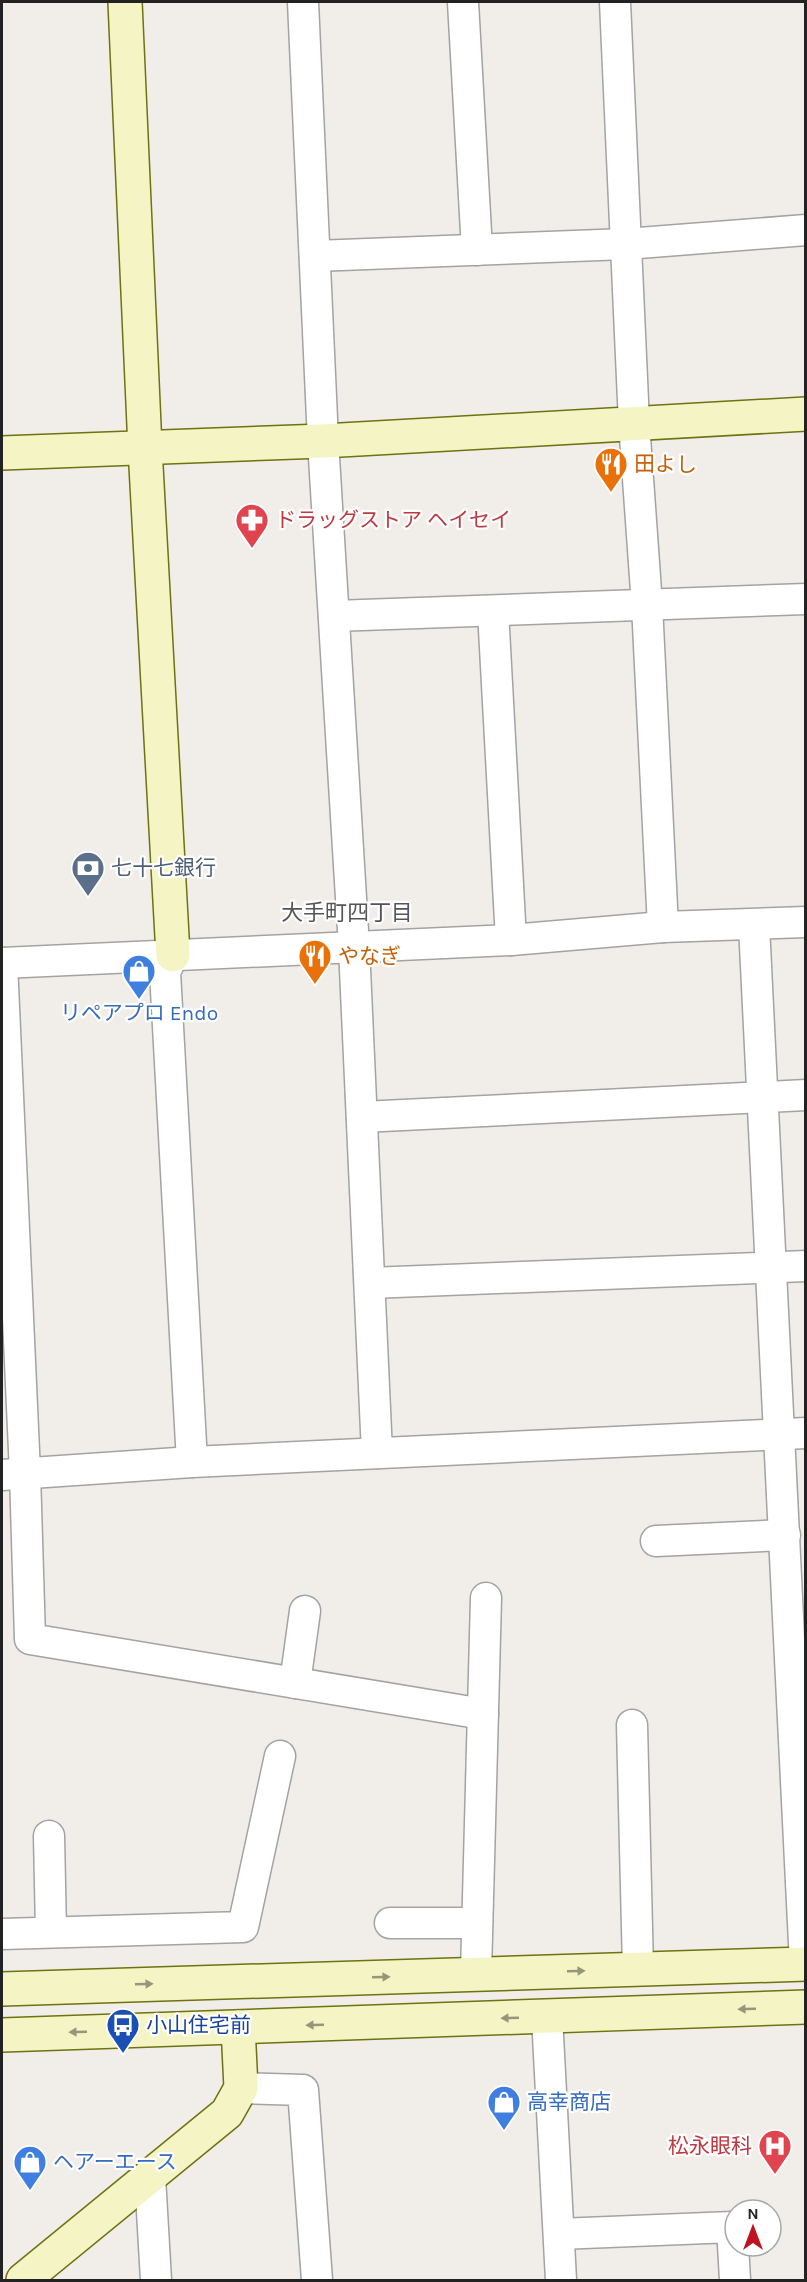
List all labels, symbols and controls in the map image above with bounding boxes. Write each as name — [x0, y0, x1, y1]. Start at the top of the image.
restaurant icon: 田よし — [593, 446, 629, 493]
place label: 田よし — [634, 452, 697, 476]
pharmacy icon: ドラッグストア ヘイセイ — [234, 502, 270, 549]
place label: ドラッグストア ヘイセイ — [275, 508, 511, 532]
bank icon: 七十七銀行 — [70, 850, 106, 897]
place label: 七十七銀行 — [111, 856, 216, 880]
district label: 大手町四丁目 — [281, 900, 413, 926]
restaurant icon: やなぎ — [297, 938, 333, 985]
place label: やなぎ — [338, 944, 401, 968]
shop icon: リペアプロ Endo — [121, 953, 157, 1000]
place label: リペアプロ Endo — [60, 1001, 218, 1025]
one-way arrow — [566, 1966, 585, 1975]
one-way arrow — [371, 1972, 390, 1981]
one-way arrow — [134, 1980, 153, 1989]
one-way arrow — [738, 2004, 757, 2014]
bus stop icon: 小山住宅前 — [105, 2007, 141, 2054]
place label: 小山住宅前 — [146, 2013, 251, 2037]
one-way arrow — [501, 2013, 520, 2023]
one-way arrow — [306, 2020, 325, 2029]
one-way arrow — [69, 2028, 88, 2037]
shop icon: 高幸商店 — [486, 2084, 522, 2131]
place label: 高幸商店 — [527, 2090, 611, 2114]
hospital icon: 松永眼科 — [757, 2128, 793, 2175]
place label: 松永眼科 — [668, 2134, 752, 2158]
shop icon: ヘアーエース — [12, 2144, 48, 2191]
place label: ヘアーエース — [53, 2150, 177, 2174]
north arrow — [723, 2198, 783, 2258]
text: N — [747, 2204, 759, 2223]

